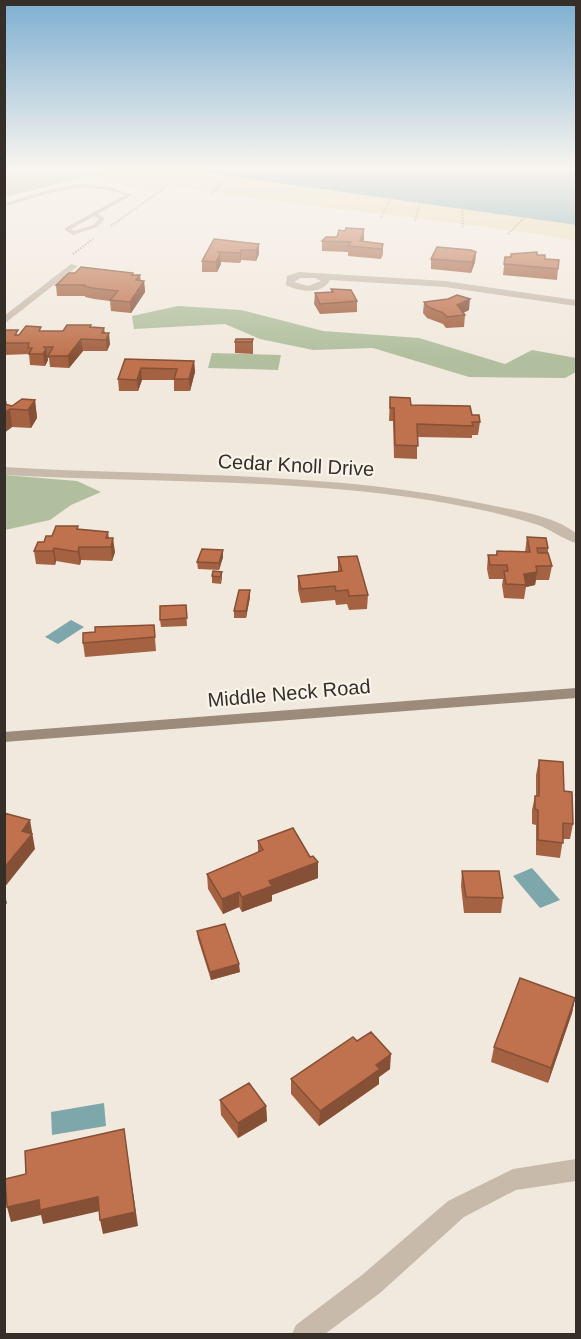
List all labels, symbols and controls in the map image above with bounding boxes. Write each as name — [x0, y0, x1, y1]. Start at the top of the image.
street label: Cedar Knoll Drive — [217, 450, 375, 480]
street label: Middle Neck Road — [207, 675, 371, 711]

